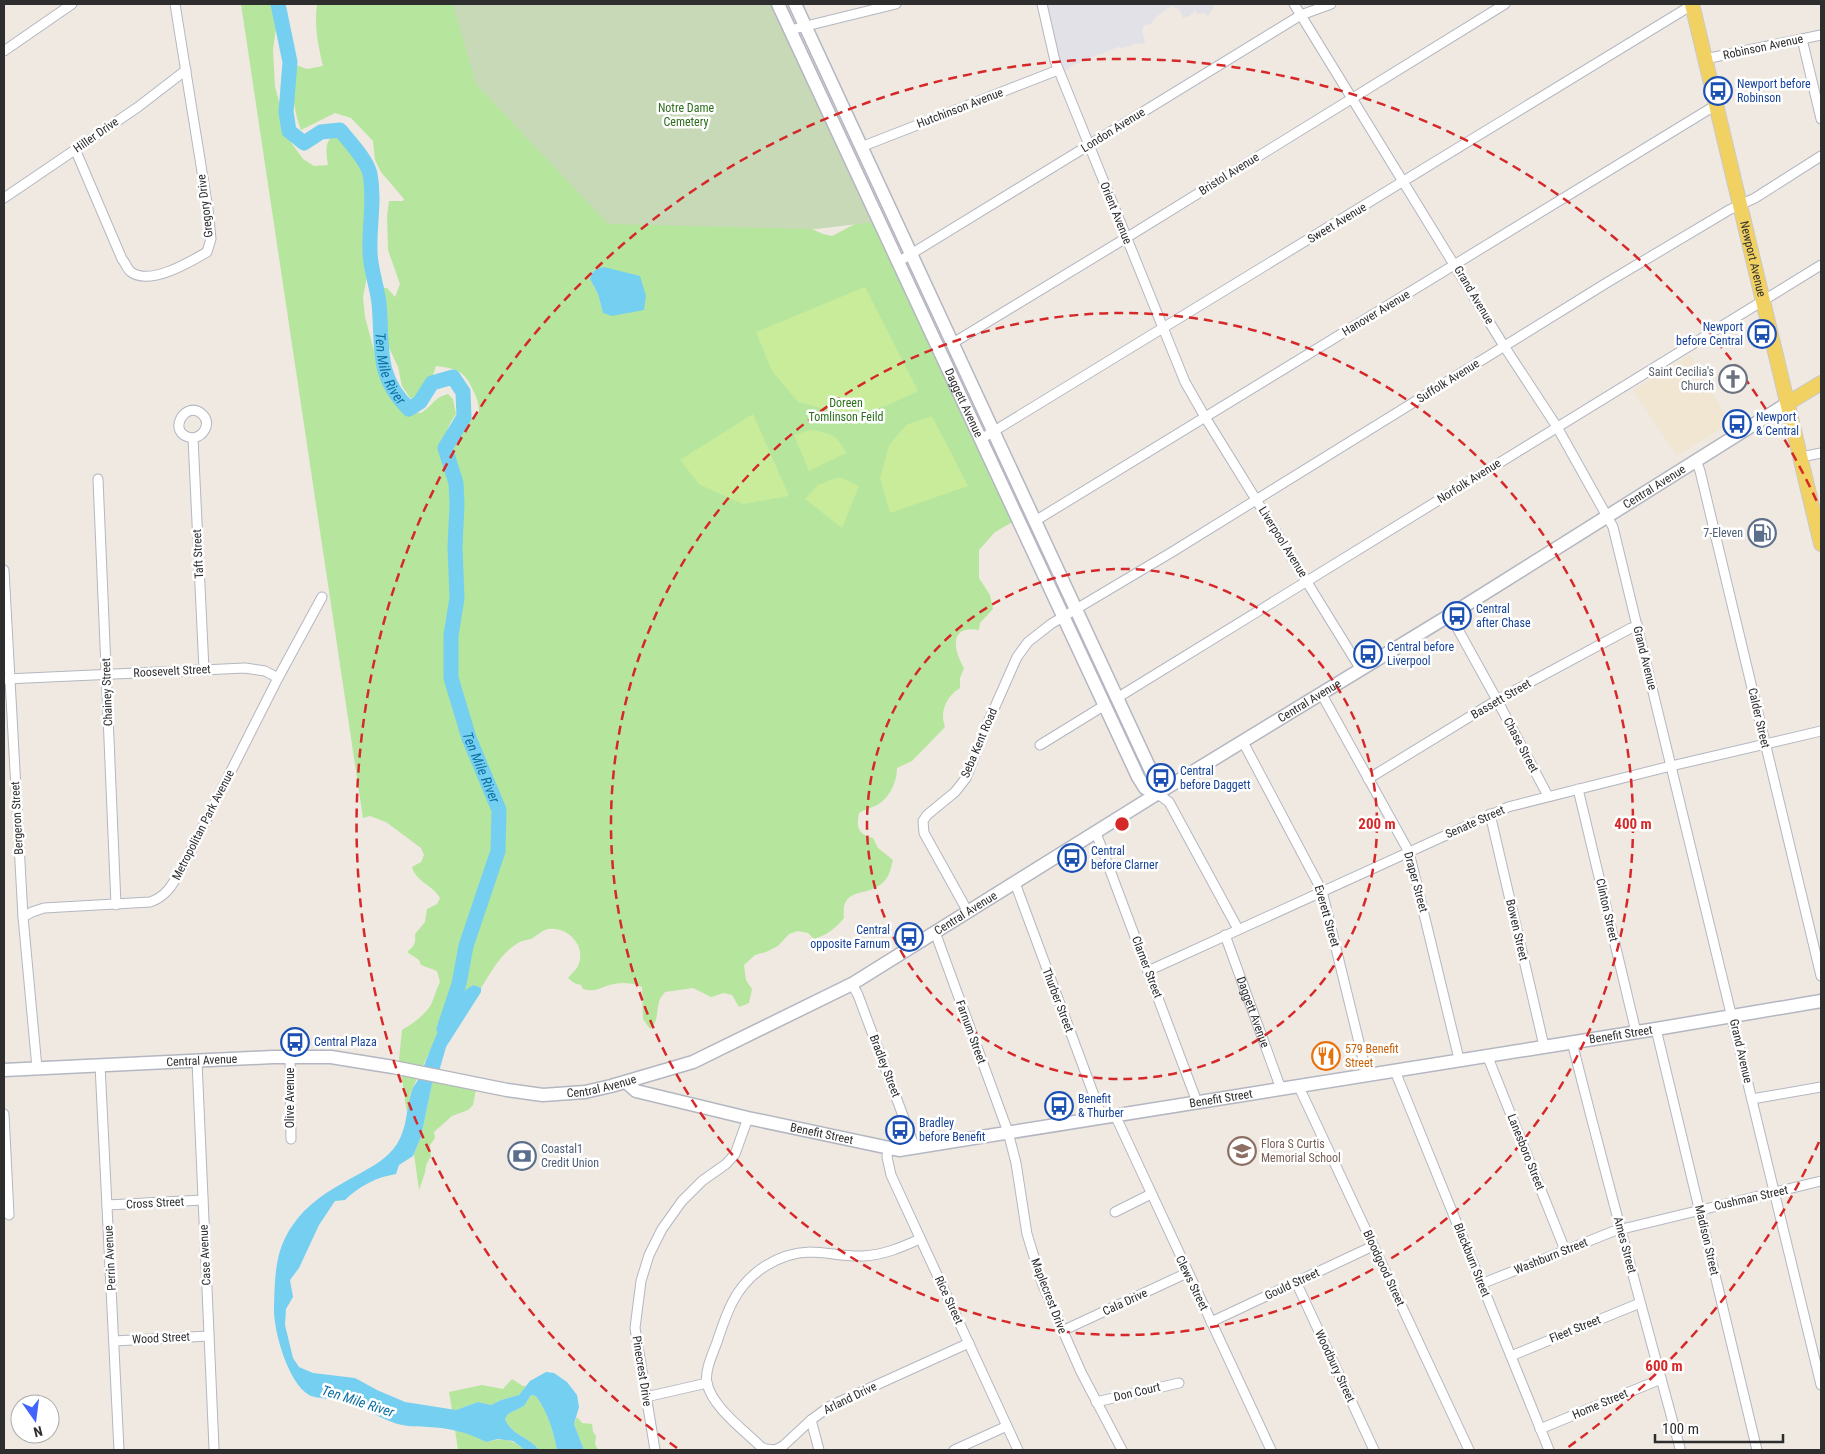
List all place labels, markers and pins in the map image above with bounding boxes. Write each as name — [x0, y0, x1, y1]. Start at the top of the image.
bus stop icon: Newport before Robinson — [1703, 76, 1733, 106]
place label: Newport before Robinson — [1737, 77, 1811, 105]
bus stop icon: Newport before Central — [1747, 319, 1777, 349]
place label: Newport before Central — [1676, 320, 1743, 348]
church icon: Saint Cecilia's Church — [1718, 364, 1748, 394]
place label: Saint Cecilia's Church — [1648, 365, 1714, 393]
bus stop icon: Newport & Central — [1722, 409, 1752, 439]
place label: Newport & Central — [1756, 410, 1799, 438]
fuel station icon: 7-Eleven — [1747, 518, 1777, 548]
place label: 7-Eleven — [1703, 526, 1743, 540]
bus stop icon: Central after Chase — [1442, 601, 1472, 631]
place label: Central after Chase — [1476, 602, 1531, 630]
bus stop icon: Central before Liverpool — [1353, 639, 1383, 669]
place label: Central before Liverpool — [1387, 640, 1454, 668]
bus stop icon: Central before Daggett — [1146, 763, 1176, 793]
place label: Central before Daggett — [1180, 764, 1251, 792]
centre of rings — [1113, 815, 1131, 833]
bus stop icon: Central before Clarner — [1057, 843, 1087, 873]
place label: Central before Clarner — [1091, 844, 1159, 872]
bus stop icon: Central opposite Farnum — [894, 922, 924, 952]
place label: Central opposite Farnum — [810, 923, 890, 951]
bus stop icon: Central Plaza — [280, 1027, 310, 1057]
place label: Central Plaza — [314, 1035, 377, 1049]
restaurant icon: 579 Benefit Street — [1311, 1041, 1341, 1071]
place label: 579 Benefit Street — [1345, 1042, 1399, 1070]
bus stop icon: Benefit & Thurber — [1044, 1091, 1074, 1121]
place label: Benefit & Thurber — [1078, 1092, 1124, 1120]
bus stop icon: Bradley before Benefit — [885, 1115, 915, 1145]
place label: Bradley before Benefit — [919, 1116, 986, 1144]
school or university icon: Flora S Curtis Memorial School — [1227, 1136, 1257, 1166]
place label: Flora S Curtis Memorial School — [1261, 1137, 1341, 1165]
bank icon: Coastal1 Credit Union — [507, 1141, 537, 1171]
place label: Coastal1 Credit Union — [541, 1142, 599, 1170]

